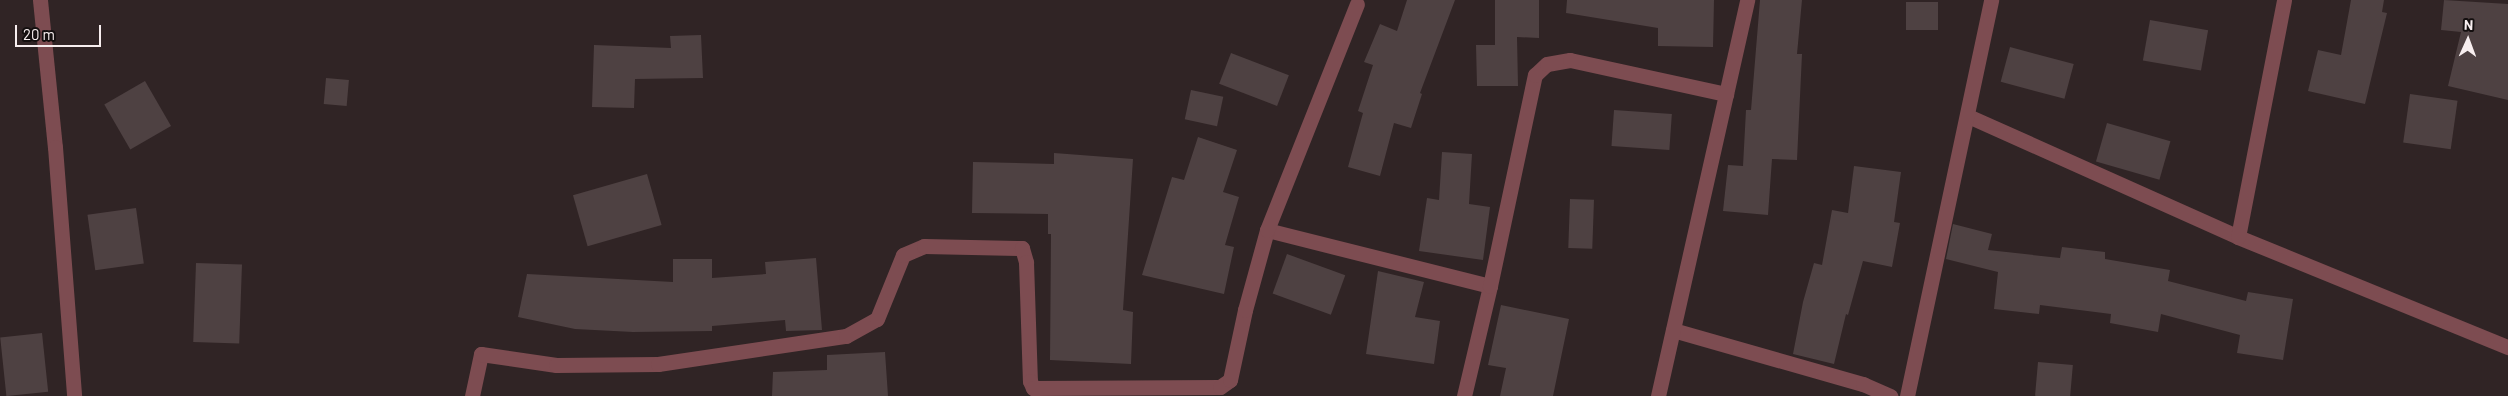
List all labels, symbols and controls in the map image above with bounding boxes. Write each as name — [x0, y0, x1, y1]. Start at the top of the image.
scale bar — [18, 15, 104, 47]
north arrow — [2443, 15, 2493, 65]
text: N — [2464, 16, 2473, 33]
text: 20 m — [23, 25, 55, 43]

